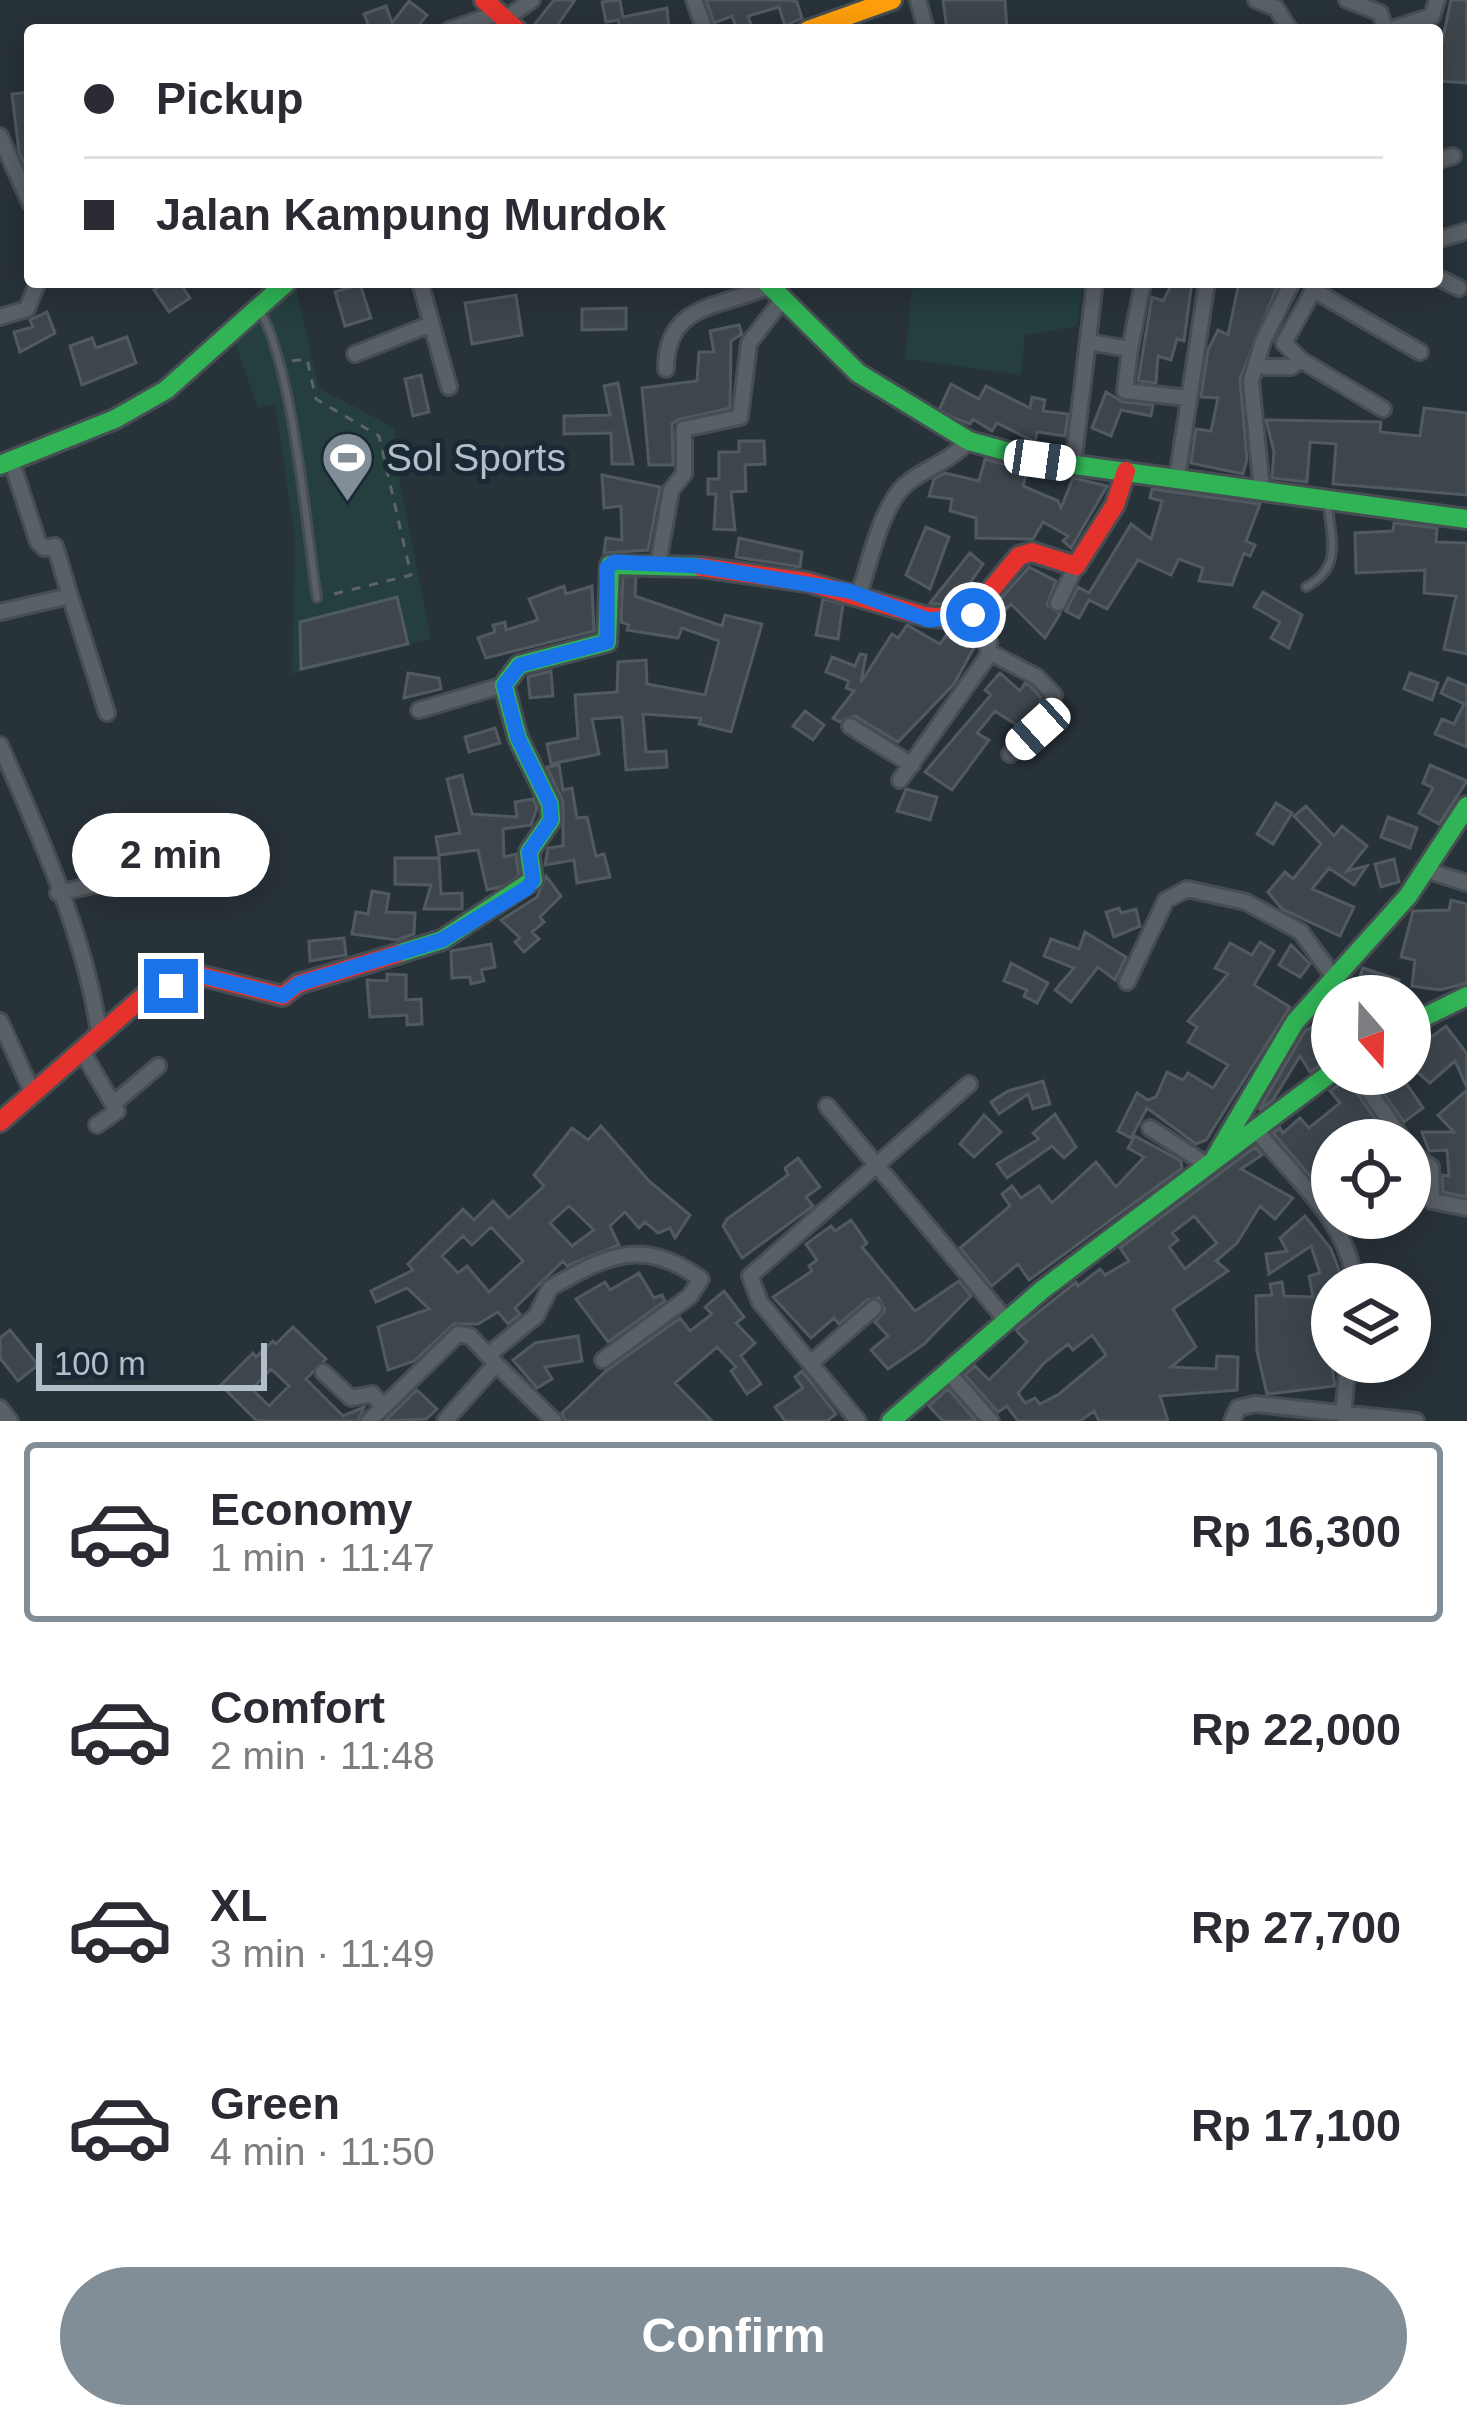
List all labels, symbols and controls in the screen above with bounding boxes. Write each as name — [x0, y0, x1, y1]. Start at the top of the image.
text: Pickup — [156, 73, 304, 124]
text: Jalan Kampung Murdok — [156, 189, 666, 240]
sports icon: Sol Sports — [319, 429, 375, 503]
place label: Sol Sports — [386, 436, 566, 479]
car — [1002, 437, 1078, 483]
route start — [946, 588, 1000, 642]
car — [999, 692, 1077, 766]
callout: 2 min — [72, 812, 270, 896]
text: 2 min — [120, 833, 222, 876]
route end — [144, 959, 198, 1013]
north arrow — [1311, 975, 1431, 1095]
map controls — [1311, 975, 1431, 1383]
button: locate — [1311, 1119, 1431, 1239]
button: layers — [1311, 1263, 1431, 1383]
scale bar — [36, 1337, 267, 1390]
text: 100 m — [54, 1345, 146, 1382]
icon: car — [66, 1478, 174, 1586]
text: Economy — [210, 1484, 413, 1535]
text: Rp 16,300 — [1191, 1506, 1401, 1557]
text: 1 min · 11:47 — [210, 1536, 435, 1579]
icon: car — [66, 1676, 174, 1784]
text: Comfort — [210, 1682, 385, 1733]
text: Rp 22,000 — [1191, 1704, 1401, 1755]
text: 2 min · 11:48 — [210, 1734, 435, 1777]
icon: car — [66, 1874, 174, 1982]
text: XL — [210, 1880, 268, 1931]
text: Rp 27,700 — [1191, 1902, 1401, 1953]
text: 3 min · 11:49 — [210, 1932, 435, 1975]
icon: car — [66, 2072, 174, 2180]
text: Green — [210, 2078, 340, 2129]
text: Rp 17,100 — [1191, 2100, 1401, 2151]
text: 4 min · 11:50 — [210, 2130, 435, 2173]
button: Confirm — [60, 2267, 1407, 2405]

